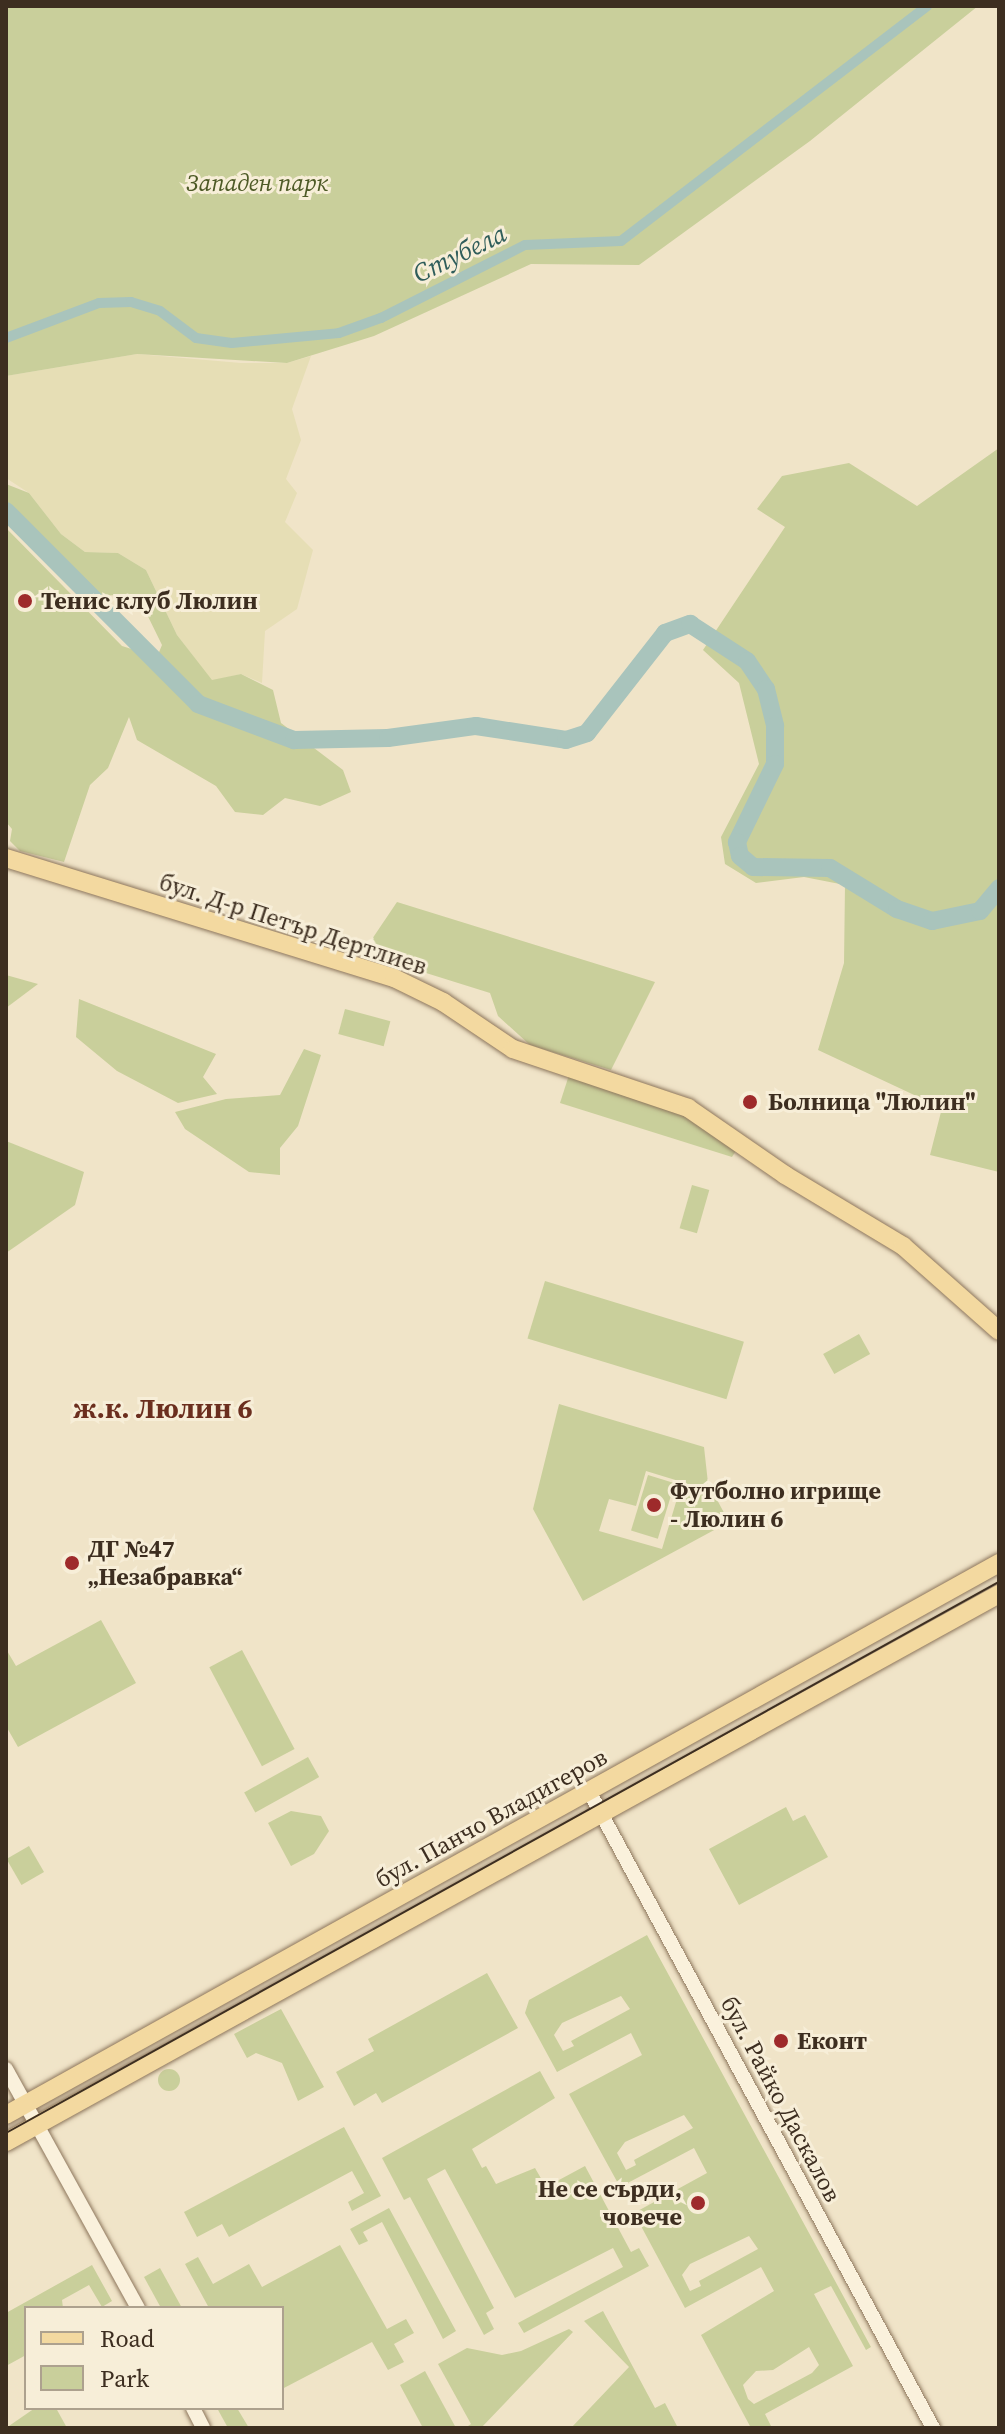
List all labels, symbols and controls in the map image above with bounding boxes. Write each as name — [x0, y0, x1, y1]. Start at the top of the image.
park label: Западен парк — [186, 169, 328, 197]
water label: Стубела — [408, 218, 512, 290]
place label: Тенис клуб Люлин — [41, 587, 258, 615]
marker: Тенис клуб Люлин — [16, 592, 34, 610]
street label: бул. Д-р Петър Дертлиев — [156, 867, 430, 981]
place label: Болница "Люлин" — [768, 1088, 976, 1116]
marker: Болница "Люлин" — [739, 1091, 761, 1113]
district label: ж.к. Люлин 6 — [73, 1391, 253, 1425]
place label: Футболно игрище - Люлин 6 — [670, 1477, 881, 1533]
marker: Футболно игрище - Люлин 6 — [645, 1496, 663, 1514]
place label: ДГ №47 „Незабравка“ — [88, 1535, 242, 1591]
marker: ДГ №47 „Незабравка“ — [63, 1554, 81, 1572]
street label: бул. Панчо Владигеров — [370, 1742, 612, 1894]
street label: бул. Райко Даскалов — [715, 1991, 847, 2207]
place label: Еконт — [797, 2027, 867, 2055]
marker: Еконт — [772, 2032, 790, 2050]
place label: Не се сърди, човече — [538, 2175, 682, 2231]
marker: Не се сърди, човече — [689, 2194, 707, 2212]
legend — [24, 2306, 284, 2410]
text: Road — [100, 2322, 154, 2355]
text: Park — [100, 2362, 149, 2395]

